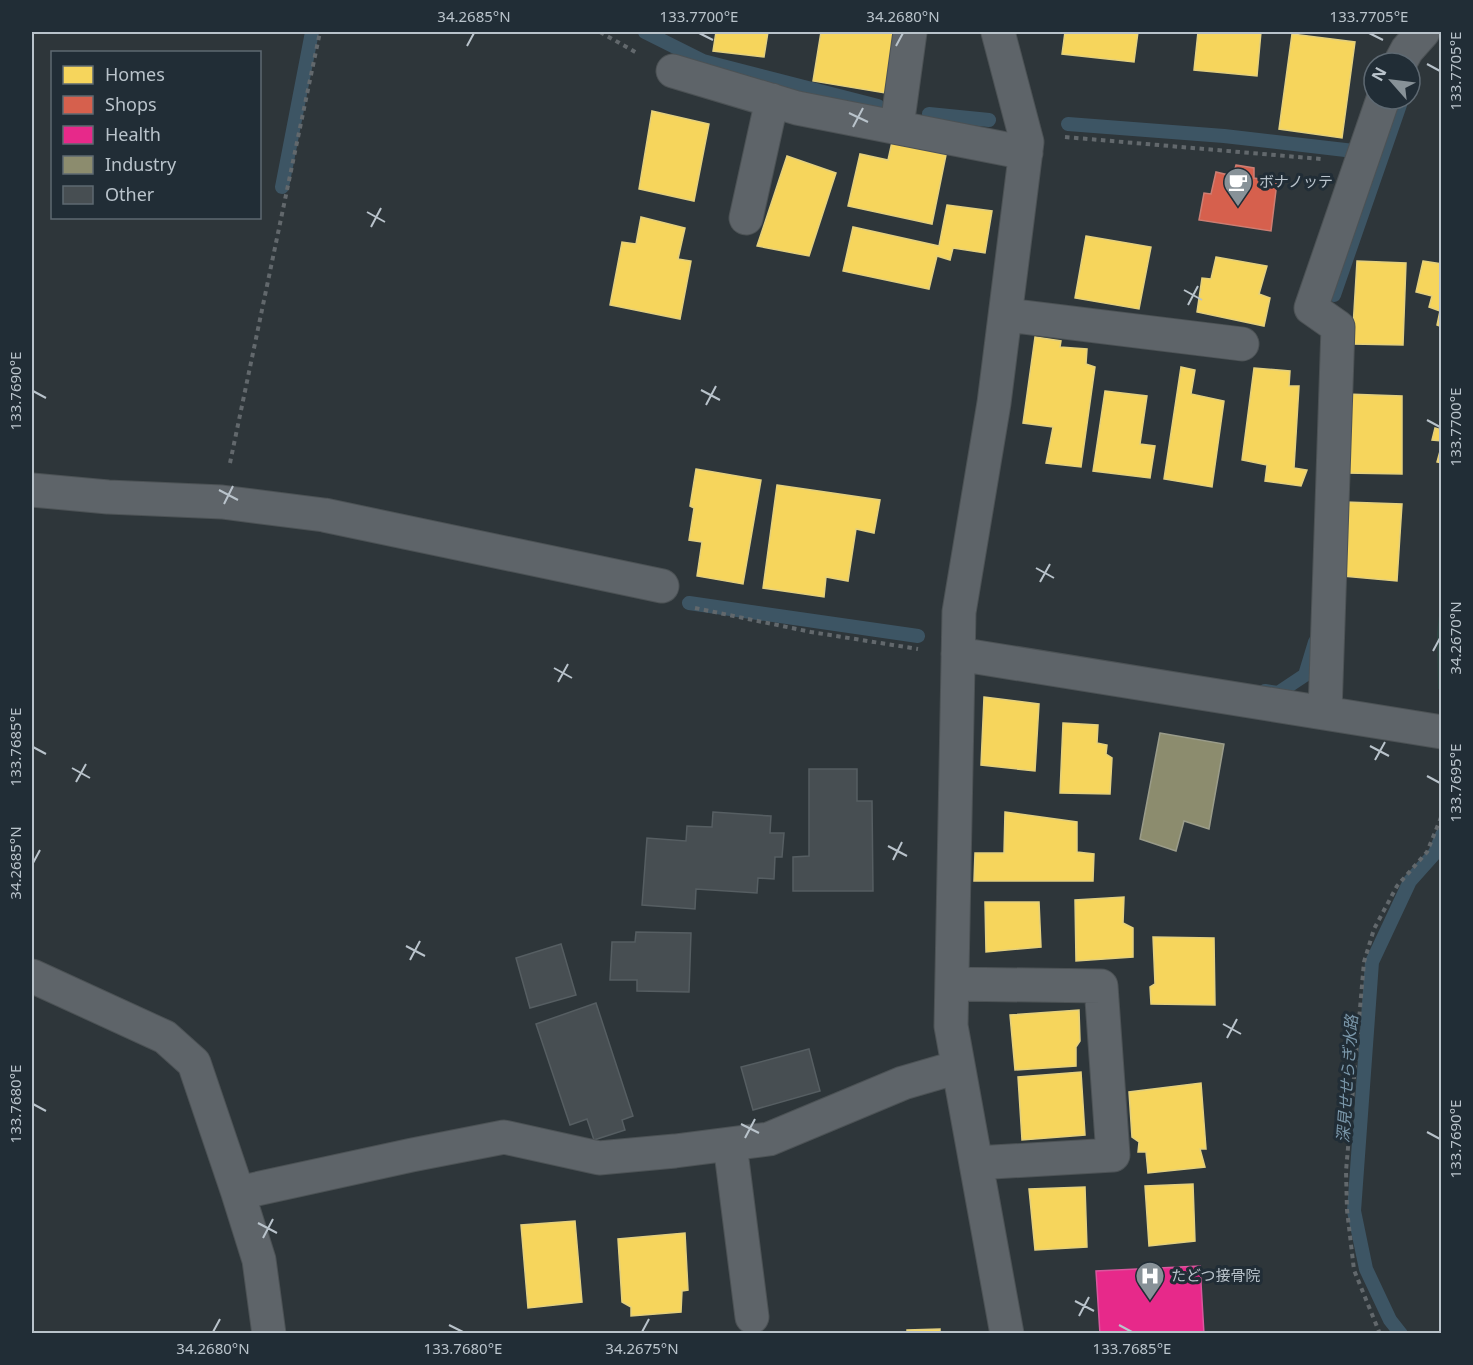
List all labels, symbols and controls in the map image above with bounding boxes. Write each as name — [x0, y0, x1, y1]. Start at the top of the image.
text: 34.2685°N — [437, 6, 511, 26]
text: 133.7700°E — [660, 6, 738, 26]
text: 34.2680°N — [866, 6, 940, 26]
text: 133.7705°E — [1330, 6, 1408, 26]
text: 133.7705°E — [1445, 32, 1465, 110]
legend — [51, 51, 261, 219]
north arrow — [1362, 51, 1422, 111]
text: Homes — [105, 62, 165, 86]
text: N — [1366, 63, 1392, 85]
text: Shops — [105, 92, 157, 116]
text: Health — [105, 122, 161, 146]
text: Industry — [105, 152, 177, 176]
cafe icon: ボナノッテ — [1222, 166, 1254, 208]
place label: ボナノッテ — [1259, 171, 1333, 191]
text: Other — [105, 182, 155, 206]
text: 133.7690°E — [5, 352, 25, 430]
text: 133.7700°E — [1445, 388, 1465, 466]
text: 34.2670°N — [1445, 601, 1465, 675]
text: 133.7685°E — [5, 708, 25, 786]
text: 133.7695°E — [1445, 744, 1465, 822]
text: 34.2685°N — [5, 826, 25, 900]
water label: 深見せせらぎ水路 — [1332, 1012, 1363, 1144]
text: 133.7680°E — [5, 1065, 25, 1143]
text: 133.7690°E — [1445, 1100, 1465, 1178]
hospital icon: たどつ接骨院 — [1134, 1260, 1166, 1302]
place label: たどつ接骨院 — [1171, 1265, 1261, 1285]
text: 34.2680°N — [176, 1338, 250, 1358]
text: 133.7680°E — [424, 1338, 502, 1358]
text: 34.2675°N — [605, 1338, 679, 1358]
text: 133.7685°E — [1093, 1338, 1171, 1358]

